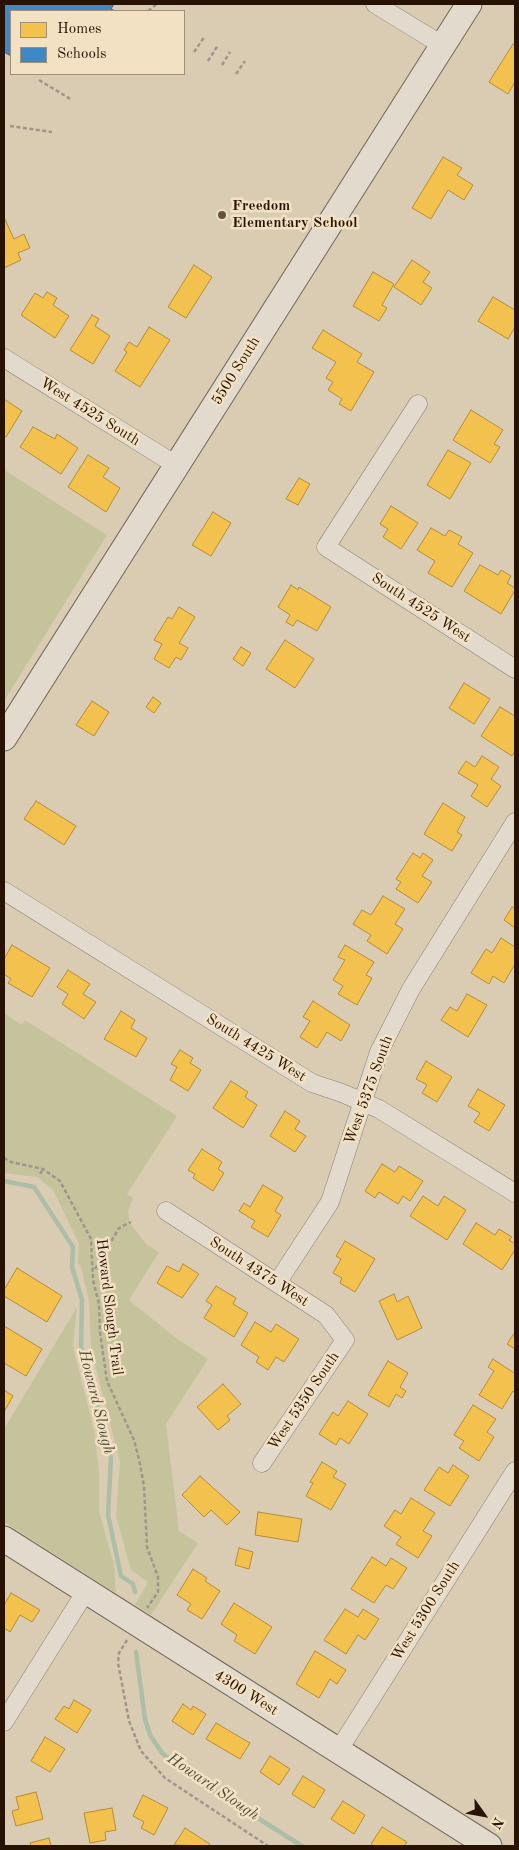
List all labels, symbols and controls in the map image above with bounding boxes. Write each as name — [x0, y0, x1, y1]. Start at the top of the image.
legend — [10, 10, 185, 75]
text: Homes — [57, 22, 102, 37]
text: Schools — [57, 47, 106, 62]
place label: Freedom Elementary School — [232, 197, 358, 232]
marker: Freedom Elementary School — [216, 209, 228, 221]
street label: 5500 South — [208, 334, 264, 408]
street label: West 4525 South — [37, 374, 143, 450]
street label: South 4525 West — [368, 569, 474, 647]
street label: South 4425 West — [203, 1010, 309, 1086]
street label: West 5375 South — [341, 1033, 397, 1147]
street label: South 4375 West — [206, 1233, 312, 1311]
street label: Howard Slough Trail — [92, 1238, 126, 1376]
water label: Howard Slough — [74, 1348, 118, 1456]
street label: West 5350 South — [264, 1348, 344, 1454]
street label: West 5300 South — [388, 1558, 464, 1664]
street label: 4300 West — [211, 1666, 281, 1720]
water label: Howard Slough — [163, 1749, 263, 1825]
north arrow — [459, 1790, 509, 1840]
text: N — [488, 1815, 505, 1831]

